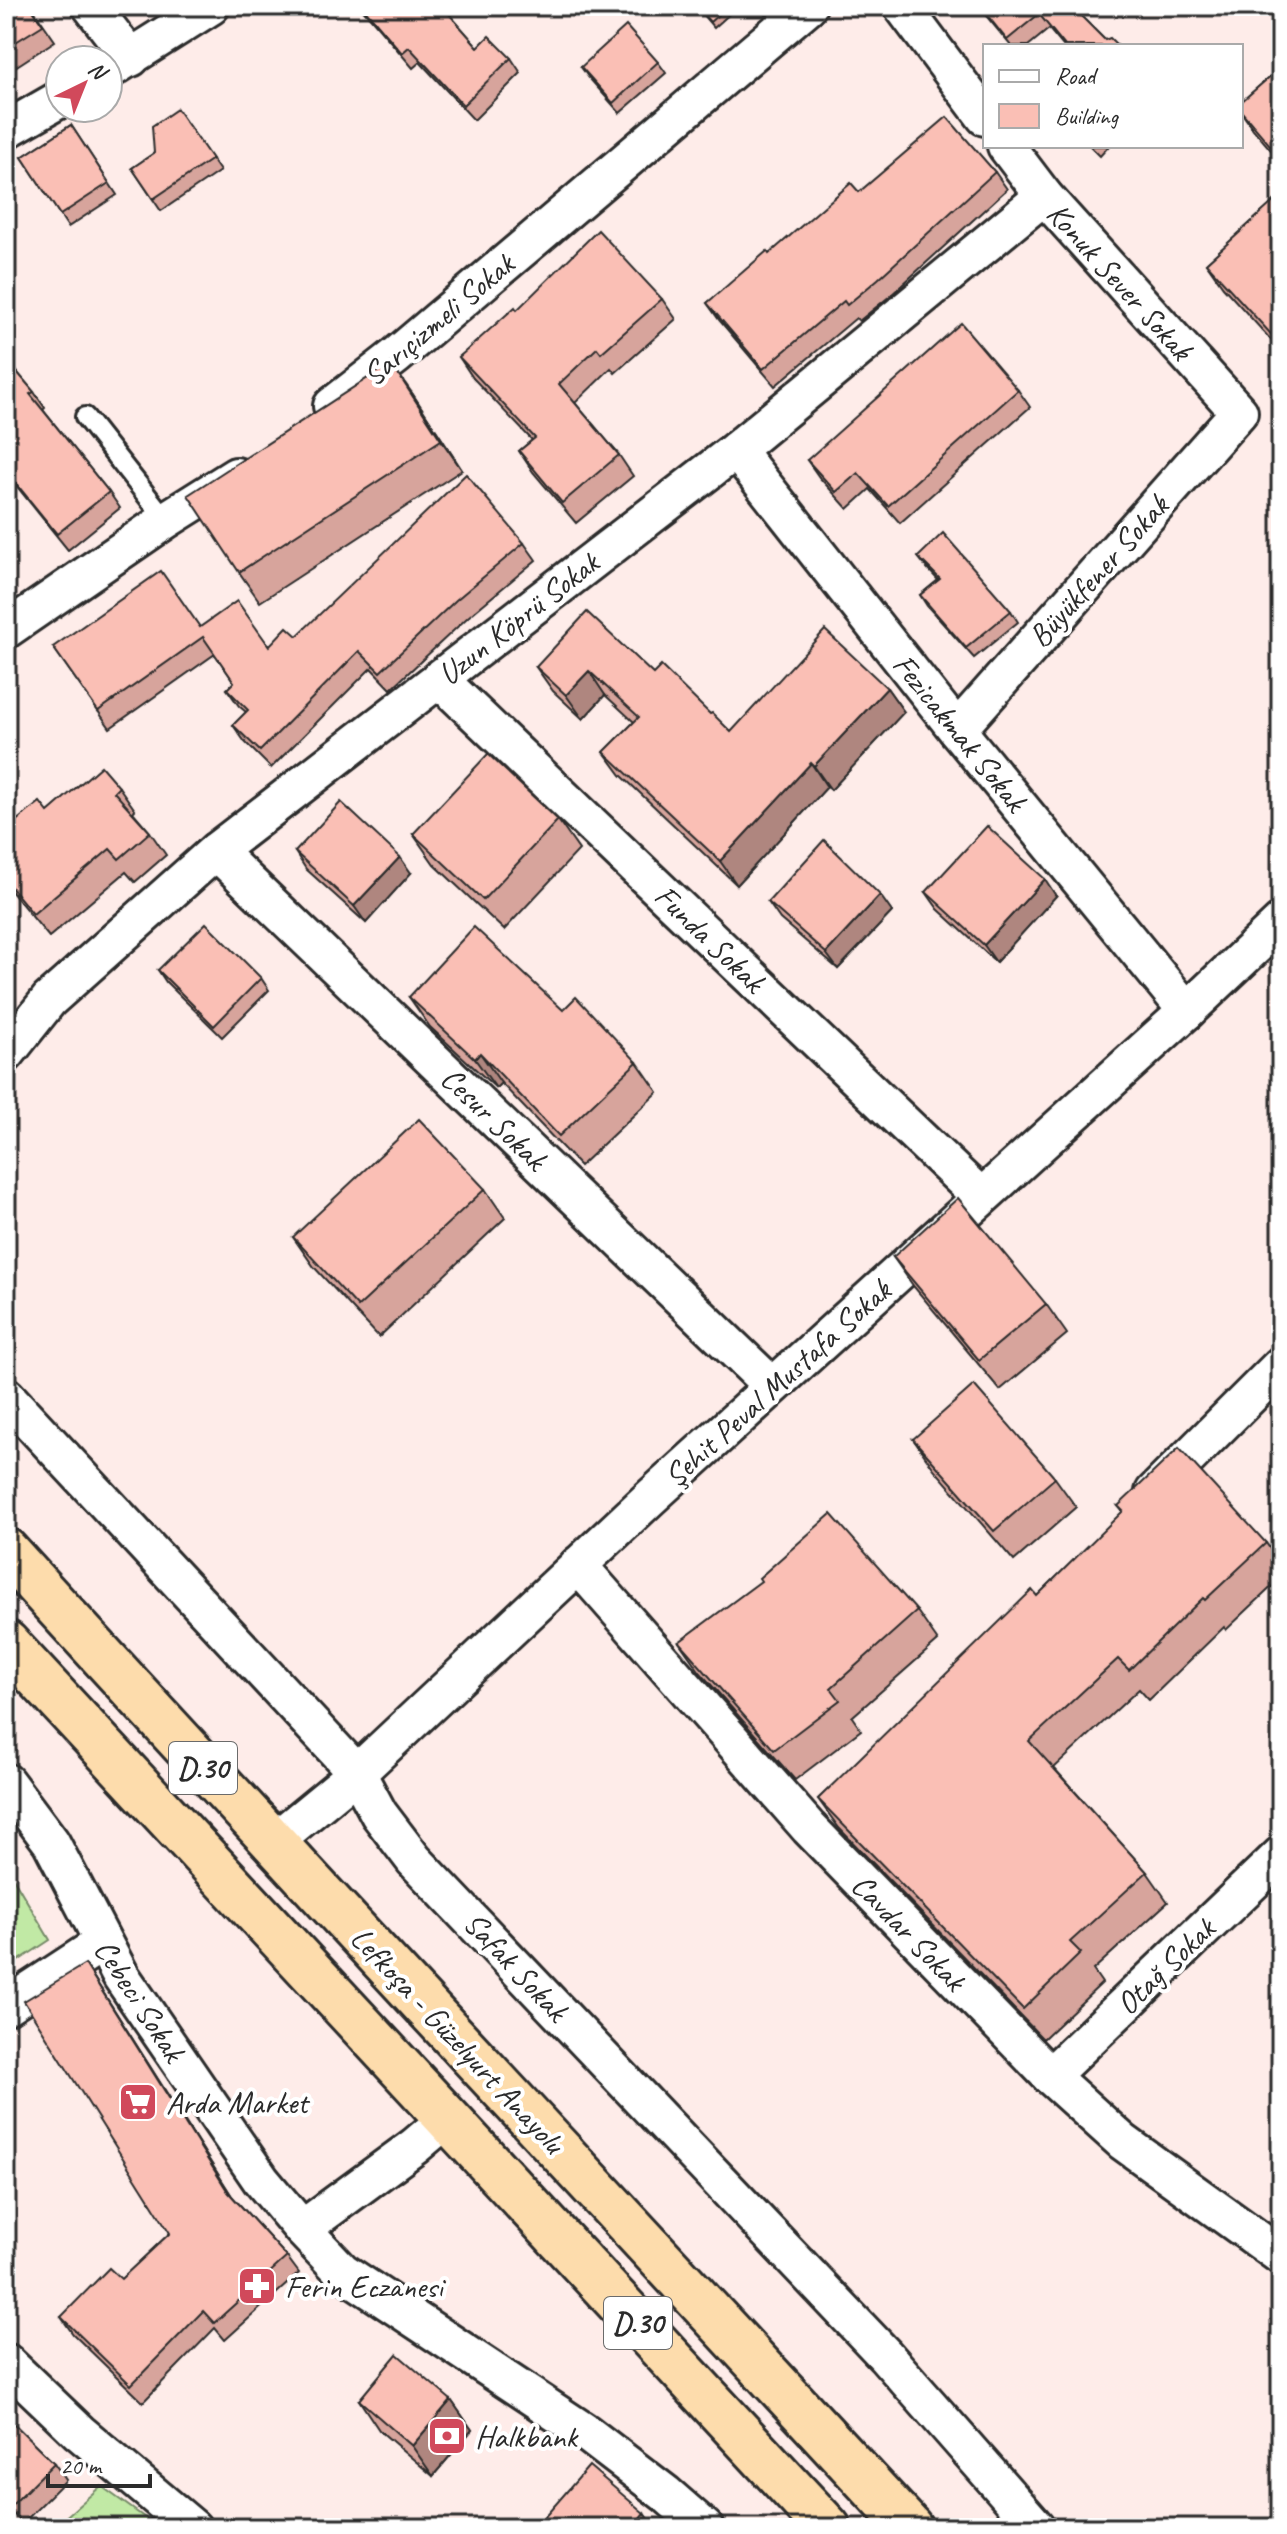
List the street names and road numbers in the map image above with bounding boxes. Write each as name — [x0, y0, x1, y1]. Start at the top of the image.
street label: Konuk Sever Sokak — [1038, 194, 1203, 371]
street label: Sarıçizmeli Sokak — [354, 242, 525, 395]
street label: Büyükfener Sokak — [1019, 485, 1179, 656]
street label: Uzun Köprü Sokak — [429, 541, 609, 694]
street label: Fezicakmak Sokak — [884, 645, 1037, 821]
street label: Funda Sokak — [646, 876, 775, 1003]
street label: Cesur Sokak — [432, 1058, 557, 1180]
street label: Şehit Peval Mustafa Sokak — [655, 1269, 901, 1496]
road number: D.30 — [169, 1742, 237, 1794]
street label: Cavdar Sokak — [843, 1865, 976, 2001]
street label: Safak Sokak — [455, 1903, 578, 2031]
street label: Otağ Sokak — [1107, 1907, 1225, 2024]
street label: Lefkoşa - Güzelyurt Anayolu — [342, 1918, 575, 2164]
street label: Cebeci Sokak — [85, 1931, 195, 2071]
road number: D.30 — [604, 2297, 672, 2349]

